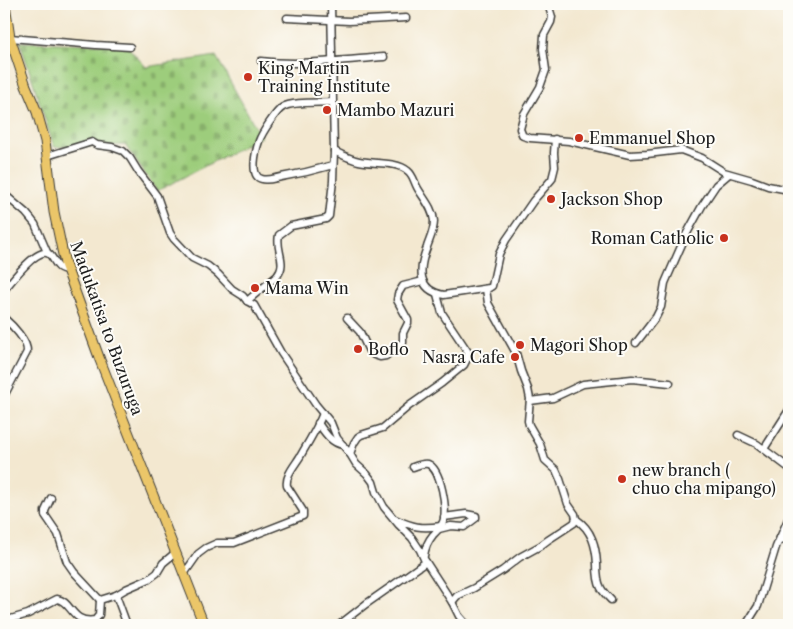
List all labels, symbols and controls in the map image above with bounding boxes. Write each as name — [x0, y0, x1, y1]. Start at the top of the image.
place label: King Martin Training Institute — [258, 58, 390, 96]
marker: King Martin Training Institute — [242, 71, 254, 83]
place label: Mambo Mazuri — [337, 100, 454, 120]
marker: Mambo Mazuri — [321, 104, 333, 116]
place label: Emmanuel Shop — [589, 128, 716, 148]
marker: Emmanuel Shop — [573, 132, 585, 144]
place label: Jackson Shop — [558, 189, 663, 209]
marker: Jackson Shop — [545, 193, 557, 205]
place label: Roman Catholic — [591, 228, 714, 248]
marker: Roman Catholic — [718, 232, 730, 244]
street label: Madukatisa to Buzuruga — [66, 238, 148, 418]
place label: Mama Win — [265, 278, 349, 298]
marker: Mama Win — [249, 282, 261, 294]
place label: Magori Shop — [530, 335, 628, 355]
place label: Boflo — [368, 339, 409, 359]
marker: Magori Shop — [514, 339, 526, 351]
marker: Boflo — [352, 343, 364, 355]
place label: Nasra Cafe — [422, 347, 505, 367]
marker: Nasra Cafe — [509, 351, 521, 363]
place label: new branch ( chuo cha mipango) — [632, 460, 776, 498]
marker: new branch ( chuo cha mipango) — [616, 473, 628, 485]

